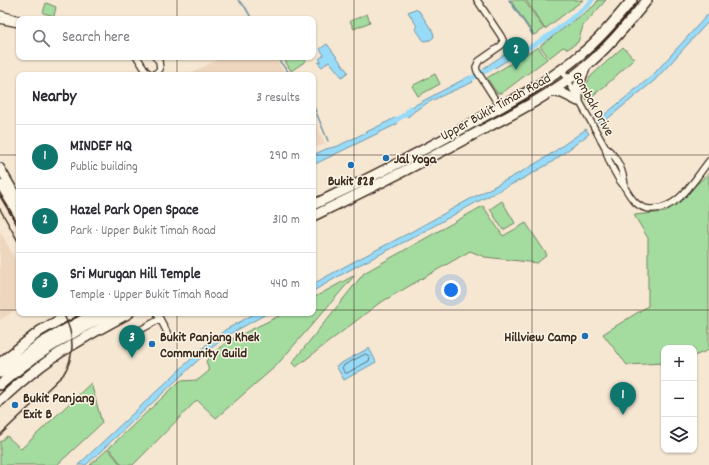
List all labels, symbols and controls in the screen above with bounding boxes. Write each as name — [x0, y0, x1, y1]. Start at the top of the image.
search box — [16, 16, 316, 60]
icon: search — [30, 27, 52, 49]
text: Search here — [62, 27, 130, 49]
pin: 2 — [503, 37, 529, 70]
street label: Gombak Drive — [566, 68, 618, 140]
street label: Upper Bukit Timah Road — [437, 69, 555, 146]
text: Nearby — [32, 86, 76, 110]
text: 3 results — [256, 89, 300, 108]
text: MINDEF HQ — [70, 136, 132, 158]
text: 1 — [44, 147, 46, 166]
text: 290 m — [269, 147, 300, 166]
place label: Jal Yoga — [394, 150, 438, 170]
marker: Jal Yoga — [381, 153, 391, 163]
text: Public building — [70, 158, 138, 177]
marker: Bukit 828 — [346, 160, 356, 170]
place label: Bukit 828 — [328, 172, 375, 192]
text: Hazel Park Open Space — [70, 200, 199, 222]
text: 2 — [42, 211, 48, 230]
text: 310 m — [272, 211, 300, 230]
text: Park · Upper Bukit Timah Road — [70, 222, 216, 241]
text: Sri Murugan Hill Temple — [70, 264, 201, 286]
text: 3 — [42, 275, 48, 294]
text: 440 m — [270, 275, 300, 294]
your location — [441, 280, 461, 300]
text: Temple · Upper Bukit Timah Road — [70, 286, 228, 305]
pin: 3 — [119, 325, 145, 358]
place label: Bukit Panjang Khek Community Guild — [160, 328, 260, 364]
place label: Hillview Camp — [504, 328, 578, 348]
marker: Hillview Camp — [580, 331, 590, 341]
marker: Bukit Panjang Khek Community Guild — [147, 339, 157, 349]
map controls — [661, 345, 697, 453]
button: + — [661, 345, 697, 381]
button: − — [661, 381, 697, 417]
pin: 1 — [610, 382, 636, 415]
place label: Bukit Panjang Exit B — [23, 389, 95, 425]
marker: Bukit Panjang Exit B — [10, 400, 20, 410]
button: layers — [661, 417, 697, 453]

